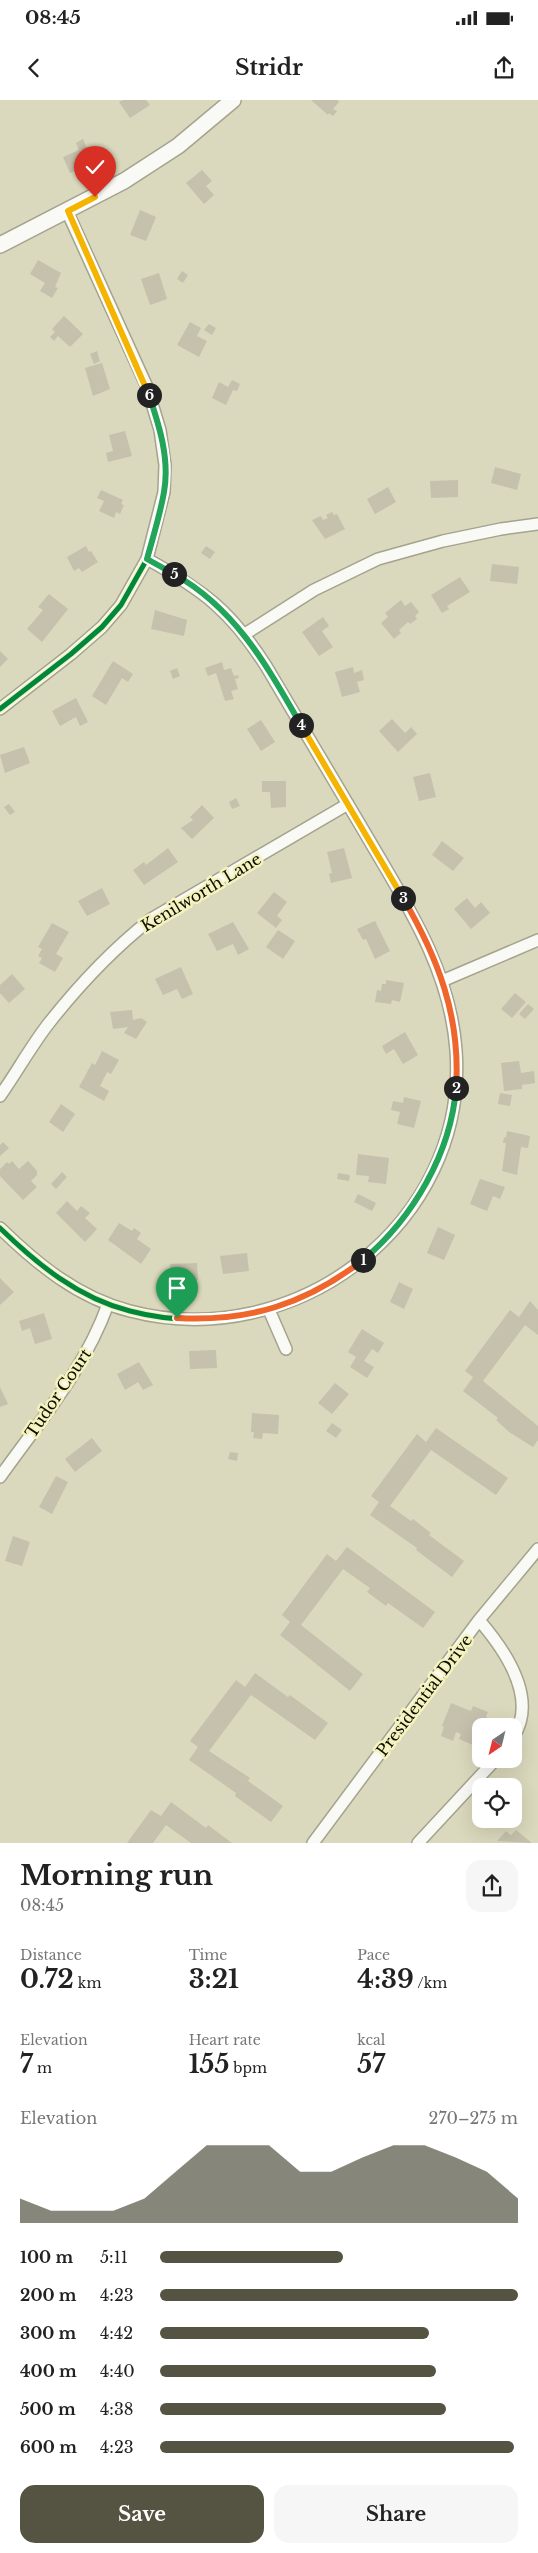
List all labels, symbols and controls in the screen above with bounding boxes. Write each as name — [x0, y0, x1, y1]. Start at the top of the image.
text: 08:45 — [25, 6, 81, 29]
icon: back — [20, 54, 48, 82]
text: Stridr — [235, 54, 303, 81]
icon: share — [490, 54, 518, 82]
pin — [74, 146, 116, 197]
icon: check — [81, 153, 109, 181]
pin: 6 — [136, 382, 162, 408]
text: 6 — [145, 386, 154, 404]
pin: 5 — [162, 562, 186, 586]
text: 5 — [170, 565, 179, 583]
pin: 4 — [288, 712, 314, 738]
text: 4 — [297, 716, 306, 734]
street label: Kenilworth Lane — [137, 848, 265, 936]
pin: 3 — [390, 886, 416, 910]
text: 3 — [399, 889, 408, 907]
pin: 2 — [444, 1076, 468, 1100]
text: 2 — [452, 1079, 461, 1097]
pin: 1 — [350, 1248, 376, 1272]
text: 1 — [360, 1251, 367, 1269]
pin — [156, 1267, 198, 1318]
icon: arrive — [163, 1274, 191, 1302]
street label: Tudor Court — [21, 1345, 95, 1441]
street label: Presidential Drive — [372, 1630, 476, 1760]
north arrow — [472, 1718, 522, 1768]
map controls — [472, 1718, 522, 1828]
button: locate — [472, 1778, 522, 1828]
text: Morning run — [20, 1858, 213, 1893]
button: share — [466, 1860, 518, 1912]
text: 08:45 — [20, 1895, 64, 1915]
text: Distance — [20, 1946, 82, 1964]
text: Time — [189, 1946, 227, 1964]
text: Pace — [357, 1946, 390, 1964]
text: 0.72 — [20, 1964, 74, 1995]
text: 3:21 — [189, 1964, 239, 1995]
text: 4:39 — [357, 1964, 414, 1995]
text: km — [74, 1974, 101, 1992]
text: /km — [414, 1974, 447, 1992]
text: Elevation — [20, 2031, 88, 2049]
text: Heart rate — [189, 2031, 261, 2049]
text: kcal — [357, 2031, 385, 2049]
text: 7 — [20, 2049, 33, 2080]
text: 155 — [189, 2049, 229, 2080]
text: 57 — [357, 2049, 385, 2080]
text: m — [33, 2059, 52, 2077]
text: bpm — [229, 2059, 267, 2077]
text: Elevation — [20, 2108, 97, 2128]
text: 270–275 m — [429, 2108, 518, 2128]
text: 100 m — [20, 2247, 73, 2267]
text: 5:11 — [100, 2247, 128, 2267]
text: 200 m — [20, 2285, 77, 2305]
text: 4:23 — [100, 2285, 134, 2305]
text: 300 m — [20, 2323, 76, 2343]
text: 4:42 — [100, 2323, 133, 2343]
text: 400 m — [20, 2361, 77, 2381]
text: 4:40 — [100, 2361, 135, 2381]
text: 500 m — [20, 2399, 76, 2419]
text: 4:38 — [100, 2399, 133, 2419]
text: 600 m — [20, 2437, 77, 2457]
text: 4:23 — [100, 2437, 134, 2457]
button: Save — [20, 2485, 264, 2543]
button: Share — [274, 2485, 518, 2543]

